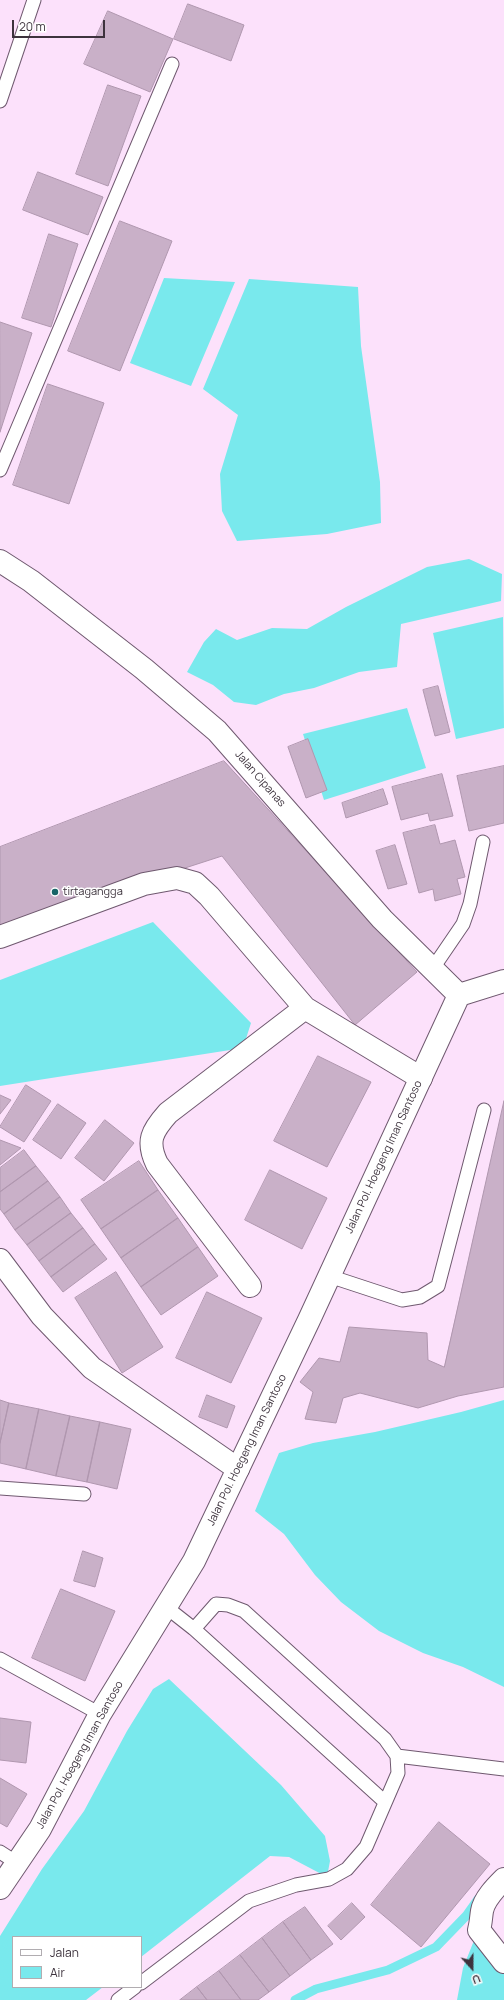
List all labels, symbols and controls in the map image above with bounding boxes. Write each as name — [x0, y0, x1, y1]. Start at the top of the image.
scale bar — [14, 12, 107, 38]
text: 20 m — [19, 18, 46, 35]
street label: Jalan Cipanas — [232, 748, 288, 810]
place label: tirtagangga — [63, 885, 123, 899]
marker: tirtagangga — [50, 887, 60, 897]
street label: Jalan Pol. Hoegeng Iman Santoso — [343, 1079, 425, 1235]
street label: Jalan Pol. Hoegeng Iman Santoso — [204, 1372, 290, 1528]
street label: Jalan Pol. Hoegeng Iman Santoso — [34, 1679, 126, 1831]
legend — [12, 1936, 142, 1988]
text: Jalan — [50, 1944, 79, 1961]
north arrow — [452, 1948, 492, 1988]
text: Air — [50, 1964, 65, 1981]
text: U — [470, 1971, 483, 1988]

